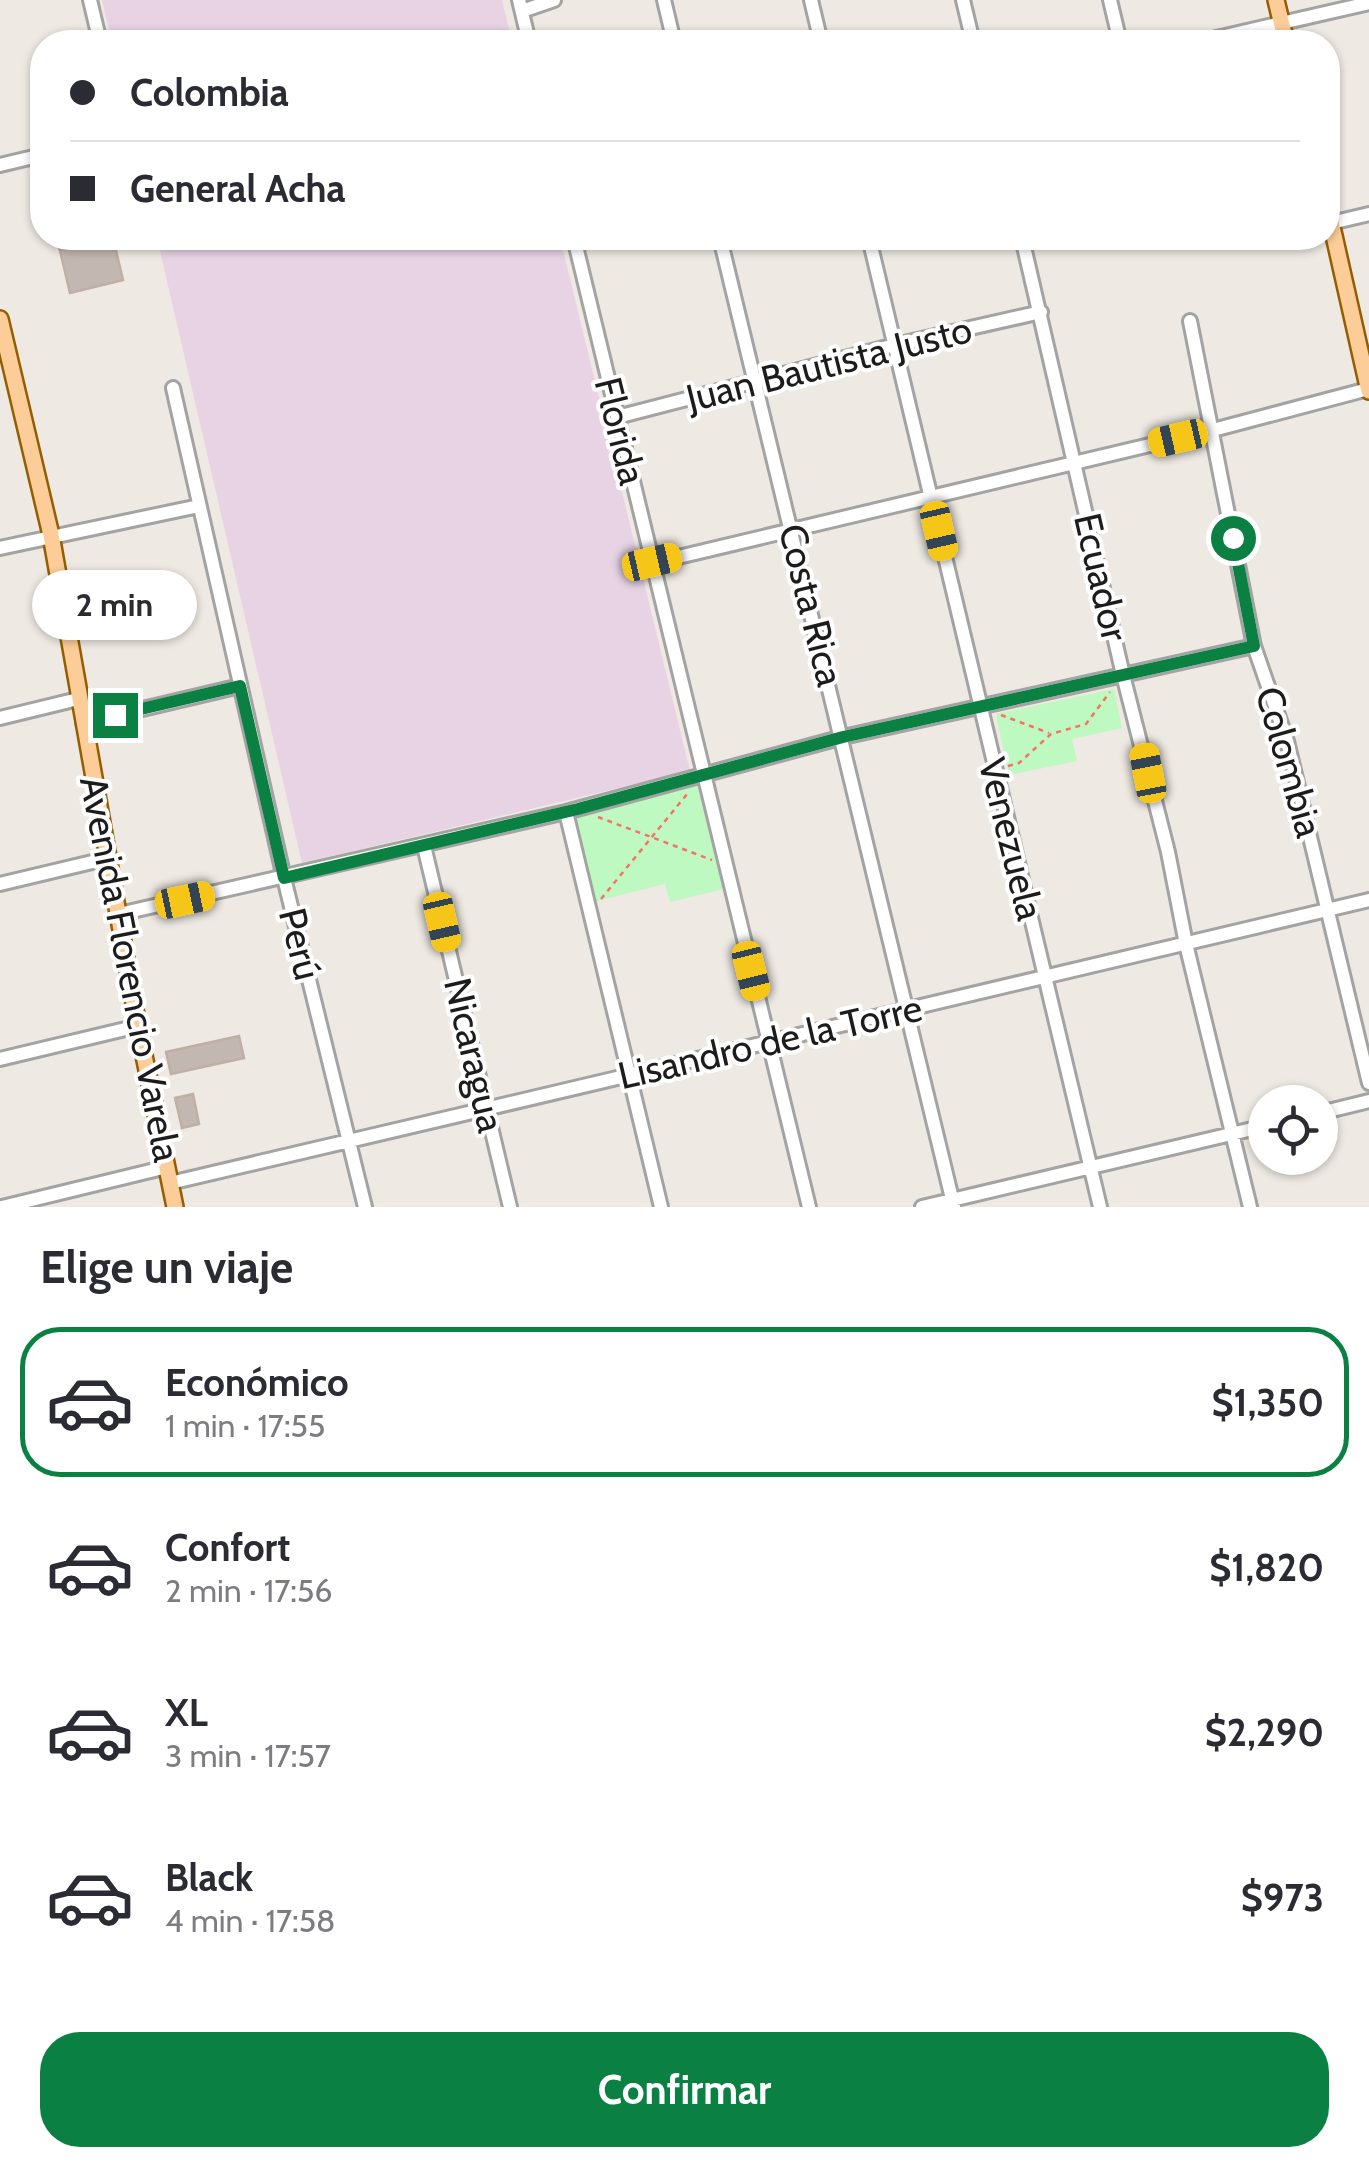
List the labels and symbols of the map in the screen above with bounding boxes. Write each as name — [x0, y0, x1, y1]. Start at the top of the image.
street label: Juan Bautista Justo — [680, 305, 977, 422]
street label: Florida — [585, 372, 656, 489]
car — [1145, 417, 1211, 459]
car — [918, 498, 960, 564]
street label: Ecuador — [1064, 508, 1139, 645]
route start — [1211, 516, 1256, 561]
street label: Costa Rica — [769, 519, 854, 691]
car — [619, 541, 685, 583]
callout: 2 min — [32, 570, 198, 640]
street label: Colombia — [1246, 681, 1333, 842]
route end — [93, 693, 138, 738]
car — [1128, 741, 1168, 805]
street label: Venezuela — [969, 753, 1054, 925]
street label: Avenida Florencio Varela — [70, 772, 191, 1166]
car — [153, 879, 217, 921]
car — [421, 889, 463, 955]
street label: Perú — [269, 903, 332, 985]
car — [729, 938, 773, 1004]
street label: Nicaragua — [434, 973, 515, 1137]
street label: Lisandro de la Torre — [613, 984, 926, 1099]

